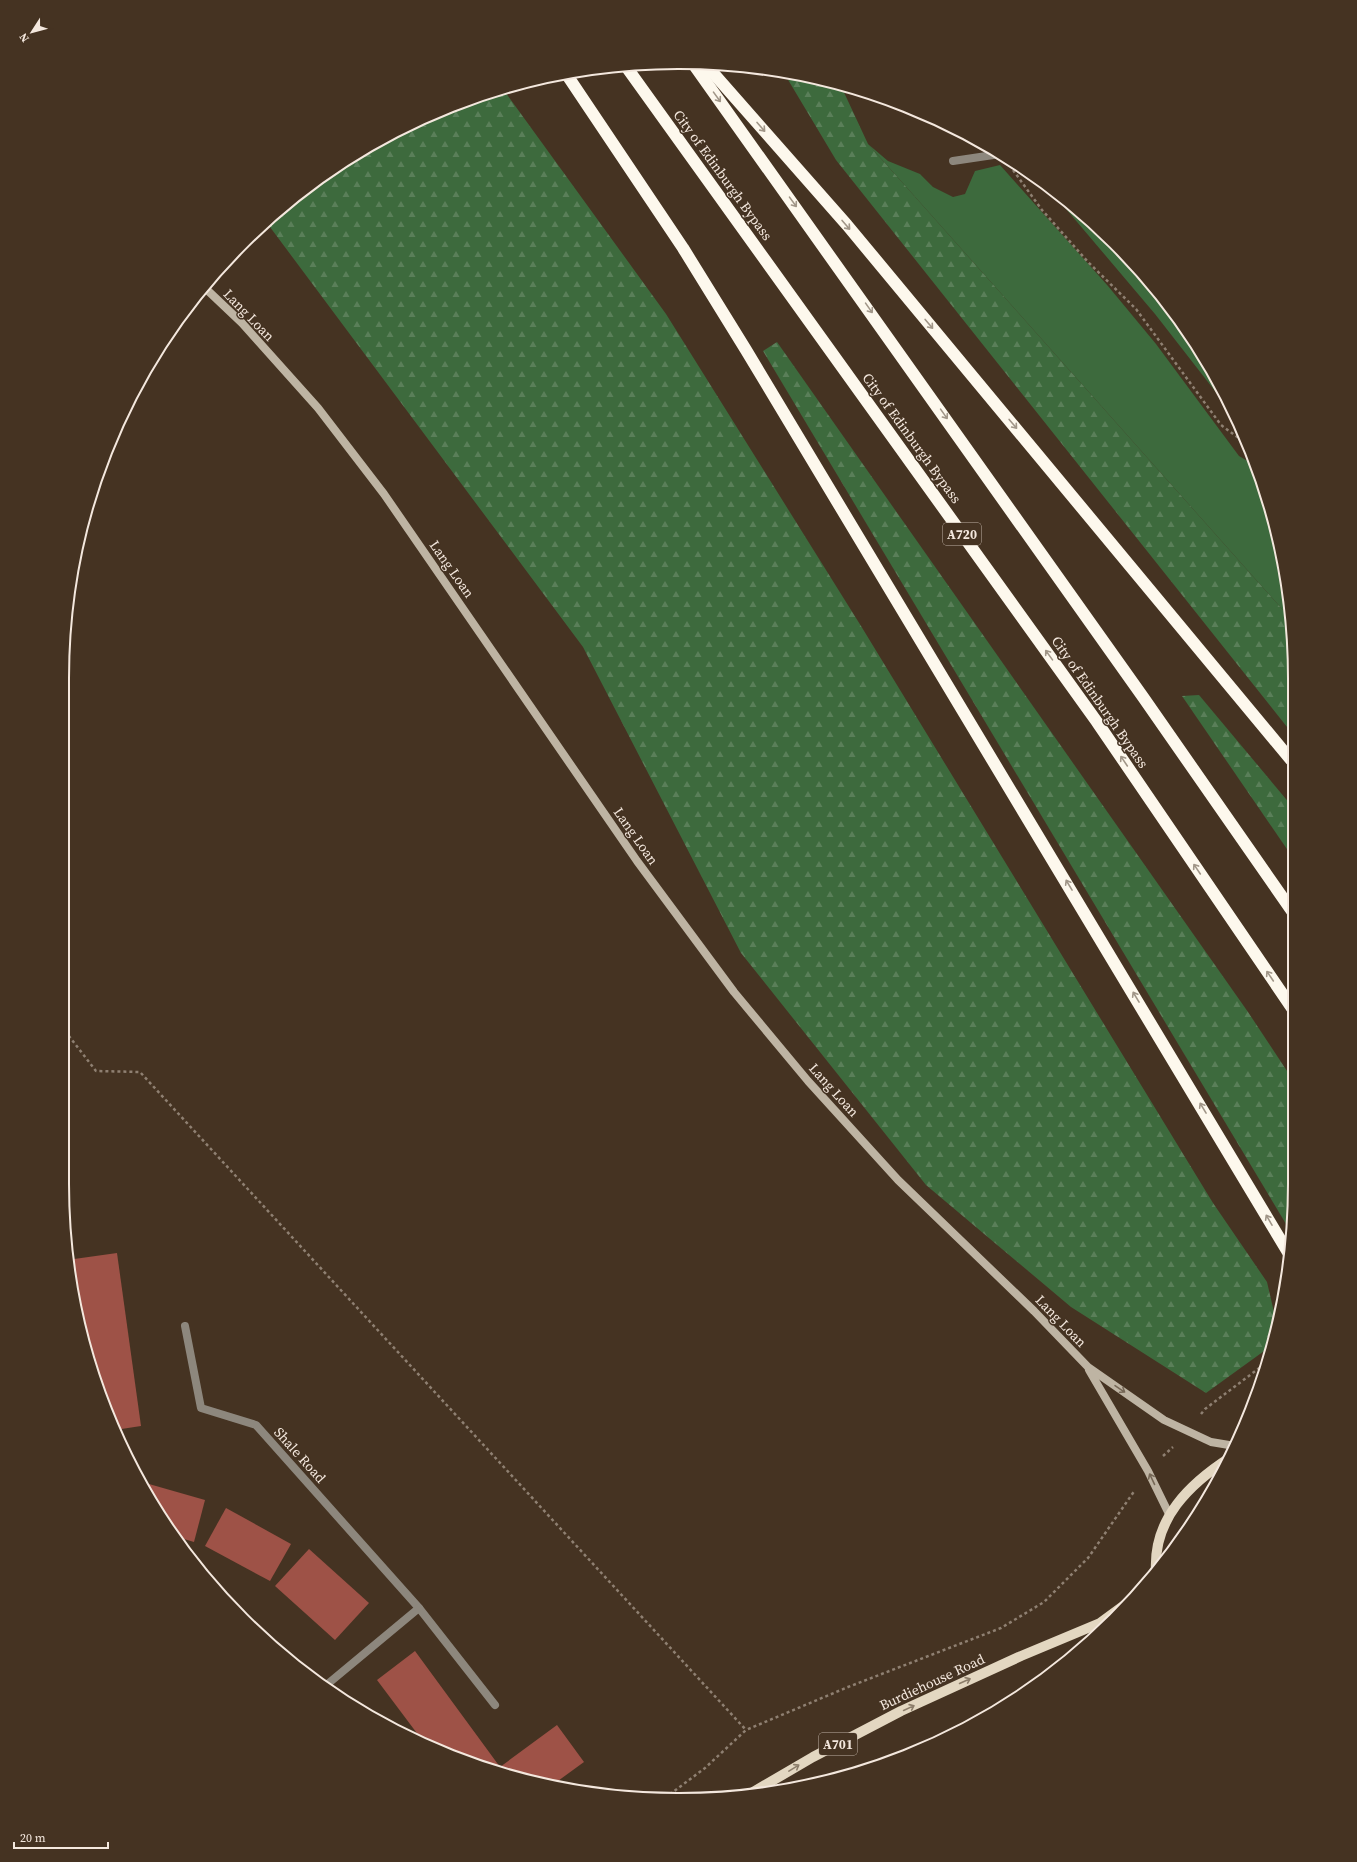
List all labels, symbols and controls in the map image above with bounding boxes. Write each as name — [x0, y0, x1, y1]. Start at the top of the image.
north arrow — [12, 12, 52, 52]
text: N — [16, 30, 33, 45]
one-way arrow — [713, 91, 721, 102]
street label: City of Edinburgh Bypass — [669, 106, 777, 244]
one-way arrow — [756, 121, 765, 132]
one-way arrow — [789, 197, 797, 208]
one-way arrow — [842, 219, 851, 230]
street label: Lang Loan — [219, 284, 279, 346]
one-way arrow — [865, 303, 873, 314]
one-way arrow — [925, 319, 934, 330]
street label: City of Edinburgh Bypass — [858, 369, 966, 507]
one-way arrow — [940, 409, 948, 420]
one-way arrow — [1008, 419, 1017, 430]
road number: A720 — [943, 523, 981, 545]
street label: Lang Loan — [425, 536, 479, 602]
street label: City of Edinburgh Bypass — [1047, 632, 1153, 772]
one-way arrow — [1045, 650, 1053, 661]
one-way arrow — [1120, 756, 1128, 767]
street label: Lang Loan — [609, 803, 663, 869]
one-way arrow — [1193, 863, 1201, 874]
one-way arrow — [1064, 879, 1072, 891]
one-way arrow — [1266, 971, 1274, 982]
one-way arrow — [1131, 991, 1139, 1003]
street label: Lang Loan — [804, 1059, 864, 1122]
one-way arrow — [1198, 1102, 1206, 1114]
one-way arrow — [1265, 1214, 1273, 1226]
street label: Lang Loan — [1031, 1290, 1091, 1352]
one-way arrow — [1114, 1385, 1125, 1393]
street label: Shale Road — [270, 1423, 331, 1487]
one-way arrow — [1148, 1473, 1155, 1485]
street label: Burdiehouse Road — [876, 1649, 988, 1715]
one-way arrow — [959, 1677, 971, 1684]
one-way arrow — [903, 1704, 915, 1711]
road number: A701 — [819, 1733, 857, 1755]
one-way arrow — [788, 1764, 800, 1772]
scale bar — [14, 1824, 108, 1850]
text: 20 m — [20, 1830, 46, 1846]

